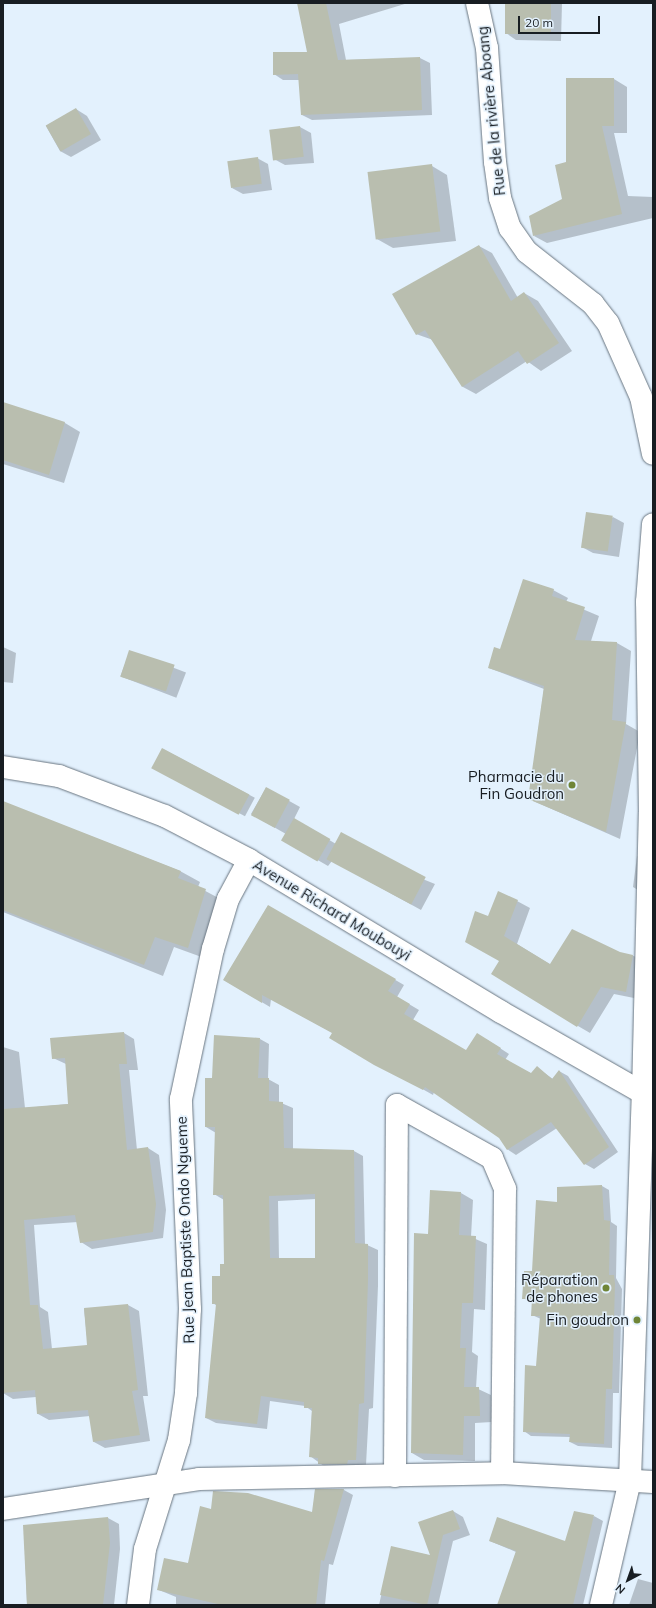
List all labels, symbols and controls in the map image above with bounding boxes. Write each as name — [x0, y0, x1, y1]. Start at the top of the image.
scale bar — [520, 8, 602, 34]
text: 20 m — [525, 15, 553, 30]
street label: Rue de la rivière Aboang — [473, 25, 509, 197]
place label: Pharmacie du Fin Goudron — [468, 767, 564, 802]
marker: Pharmacie du Fin Goudron — [567, 780, 577, 790]
street label: Avenue Richard Moubouyi — [250, 856, 414, 964]
street label: Rue Jean Baptiste Ondo Ngueme — [172, 1116, 198, 1344]
place label: Réparation de phones — [521, 1270, 598, 1305]
marker: Réparation de phones — [601, 1283, 611, 1293]
place label: Fin goudron — [546, 1311, 629, 1329]
marker: Fin goudron — [632, 1315, 642, 1325]
north arrow — [608, 1560, 648, 1600]
text: N — [612, 1581, 628, 1597]

